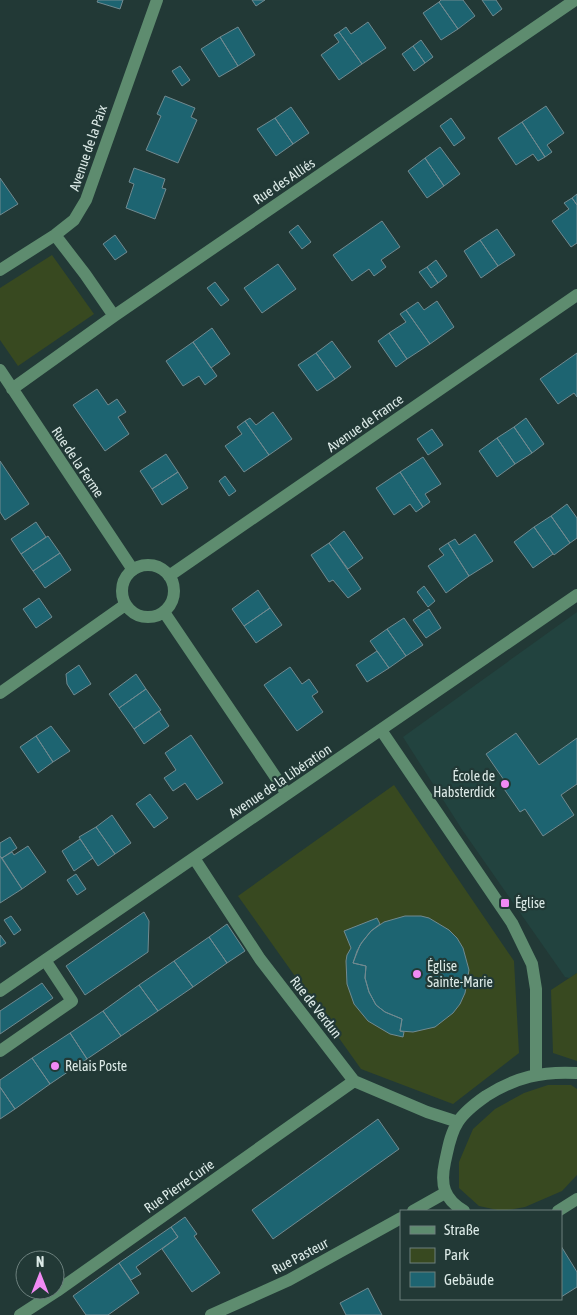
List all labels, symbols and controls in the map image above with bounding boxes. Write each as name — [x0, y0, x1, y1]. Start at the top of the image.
street label: Avenue de la Paix — [66, 103, 110, 193]
street label: Rue des Alliés — [250, 155, 318, 207]
street label: Avenue de France — [324, 391, 406, 455]
street label: Rue de la Ferme — [49, 424, 107, 500]
street label: Avenue de la Libération — [226, 741, 334, 821]
place label: École de Habsterdick — [433, 768, 495, 800]
marker: École de Habsterdick — [499, 778, 511, 790]
place label: Église — [515, 895, 545, 911]
marker: Église — [499, 897, 511, 909]
place label: Église Sainte-Marie — [427, 958, 493, 990]
marker: Église Sainte-Marie — [411, 968, 423, 980]
street label: Rue de Verdun — [287, 973, 345, 1041]
place label: Relais Poste — [65, 1058, 127, 1074]
marker: Relais Poste — [49, 1060, 61, 1072]
street label: Rue Pierre Curie — [141, 1156, 217, 1216]
legend — [400, 1210, 562, 1300]
text: Straße — [444, 1221, 480, 1238]
street label: Rue Pasteur — [269, 1234, 332, 1277]
text: Park — [444, 1246, 469, 1263]
north arrow — [15, 1250, 65, 1300]
text: N — [36, 1254, 44, 1270]
text: Gebäude — [444, 1271, 494, 1288]

